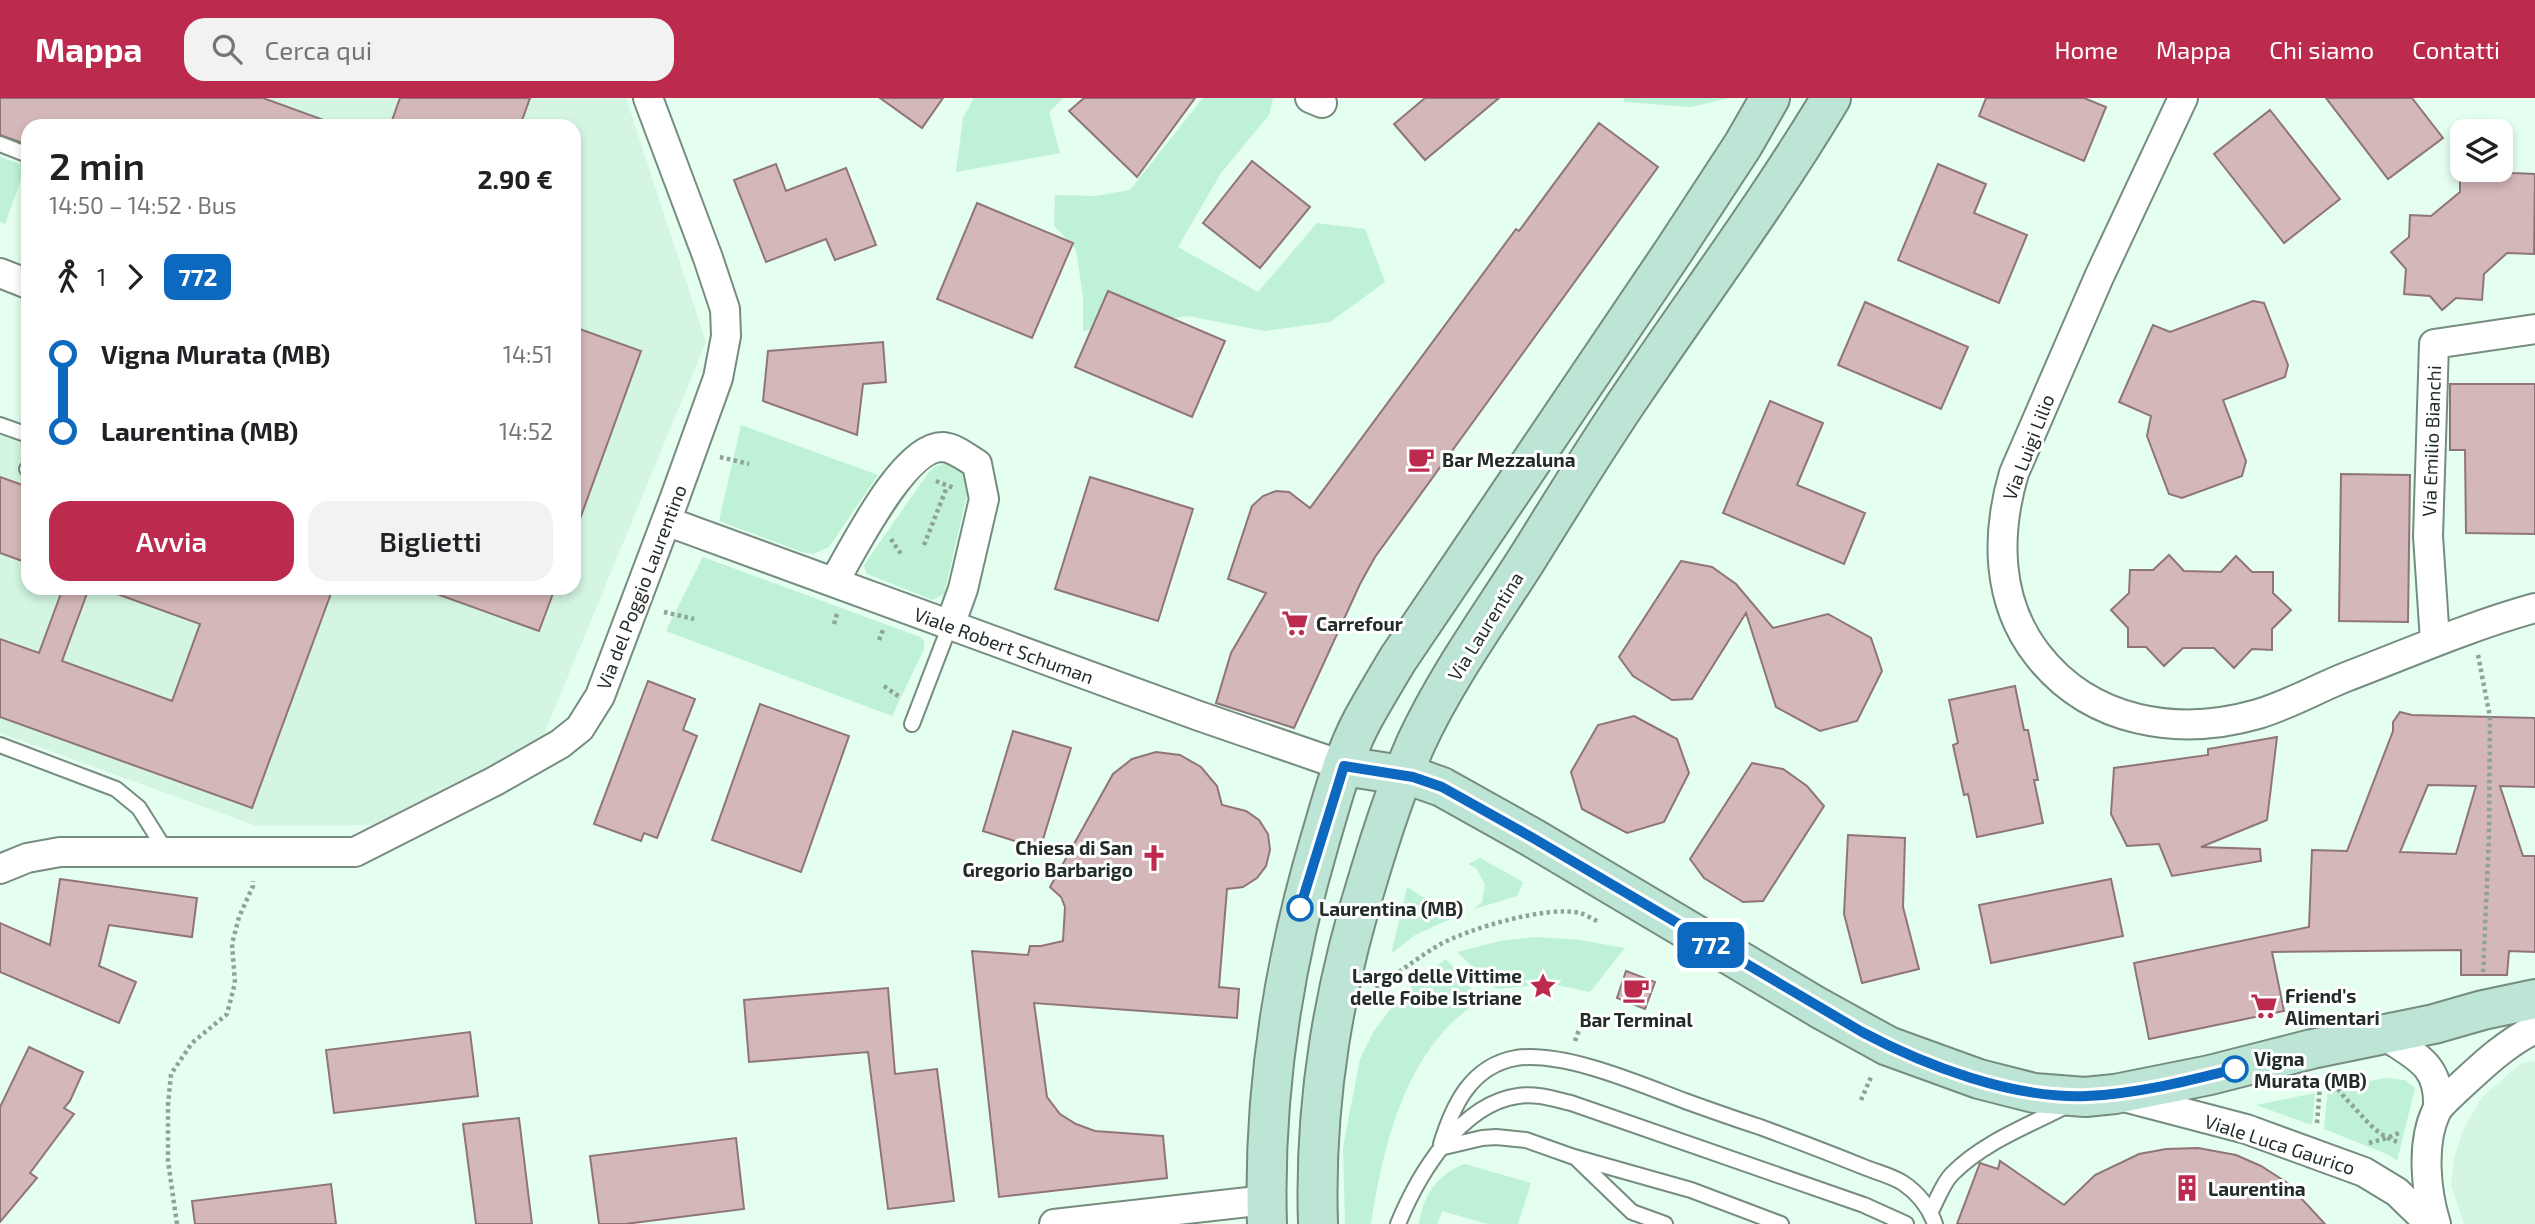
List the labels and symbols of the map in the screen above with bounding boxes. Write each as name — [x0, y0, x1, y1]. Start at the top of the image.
street label: Via Emilio Bianchi — [2417, 365, 2445, 517]
street label: Via Luigi Lilio — [1997, 391, 2059, 503]
cafe icon: Bar Mezzaluna — [1406, 444, 1436, 474]
place label: Bar Mezzaluna — [1442, 448, 1576, 471]
street label: Via del Poggio Laurentino — [591, 481, 691, 693]
street label: Via Laurentina — [1442, 567, 1528, 685]
street label: Viale Robert Schuman — [911, 602, 1097, 688]
supermarket icon: Carrefour — [1280, 608, 1310, 638]
place label: Carrefour — [1316, 612, 1403, 635]
place label: Chiesa di San Gregorio Barbarigo — [962, 836, 1133, 881]
church icon: Chiesa di San Gregorio Barbarigo — [1139, 843, 1169, 873]
marker: Laurentina (MB) — [1287, 895, 1313, 921]
place label: Laurentina (MB) — [1319, 897, 1463, 920]
line badge: 772 — [1671, 922, 1751, 968]
place label: Largo delle Vittime delle Foibe Istriane — [1350, 964, 1522, 1009]
place icon: Largo delle Vittime delle Foibe Istriane — [1528, 971, 1558, 1001]
cafe icon: Bar Terminal — [1621, 975, 1651, 1005]
place label: Friend's Alimentari — [2285, 984, 2380, 1029]
supermarket icon: Friend's Alimentari — [2249, 991, 2279, 1021]
place label: Bar Terminal — [1579, 1008, 1693, 1031]
place label: Vigna Murata (MB) — [2254, 1047, 2367, 1092]
marker: Vigna Murata (MB) — [2222, 1056, 2248, 1082]
street label: Viale Luca Gaurico — [2202, 1109, 2358, 1179]
building icon: Laurentina — [2172, 1173, 2202, 1203]
place label: Laurentina — [2208, 1177, 2306, 1200]

